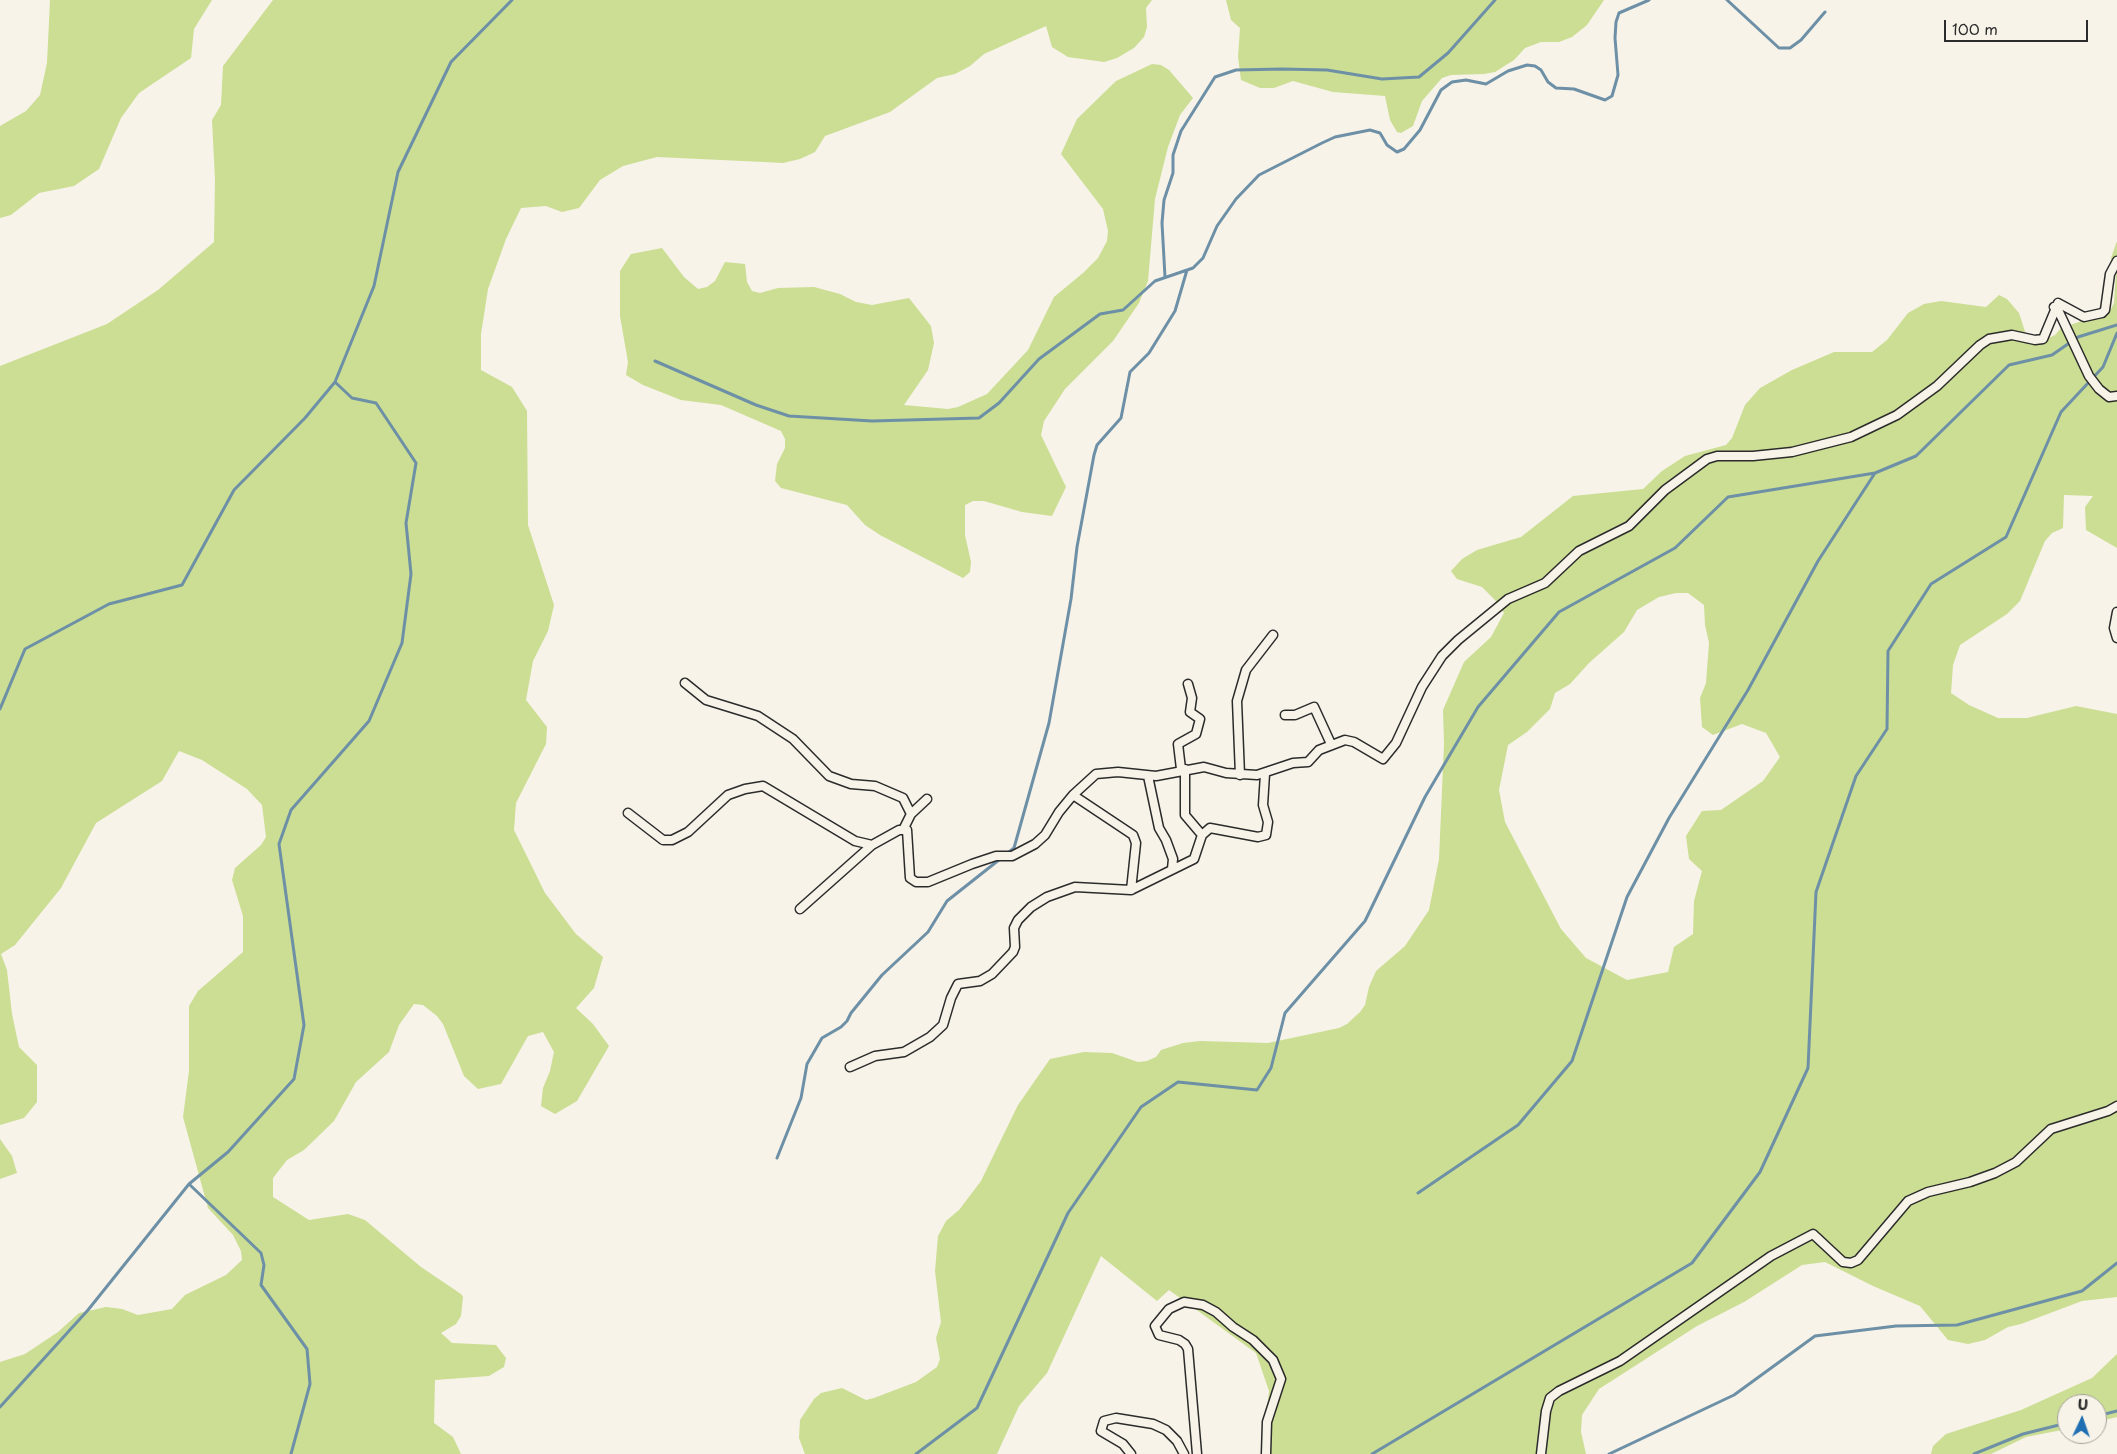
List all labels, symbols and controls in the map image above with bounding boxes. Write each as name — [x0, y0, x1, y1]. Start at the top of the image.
scale bar — [1947, 10, 2091, 42]
text: 100 m — [1952, 17, 1998, 40]
north arrow — [2057, 1394, 2107, 1444]
text: U — [2077, 1394, 2089, 1415]

